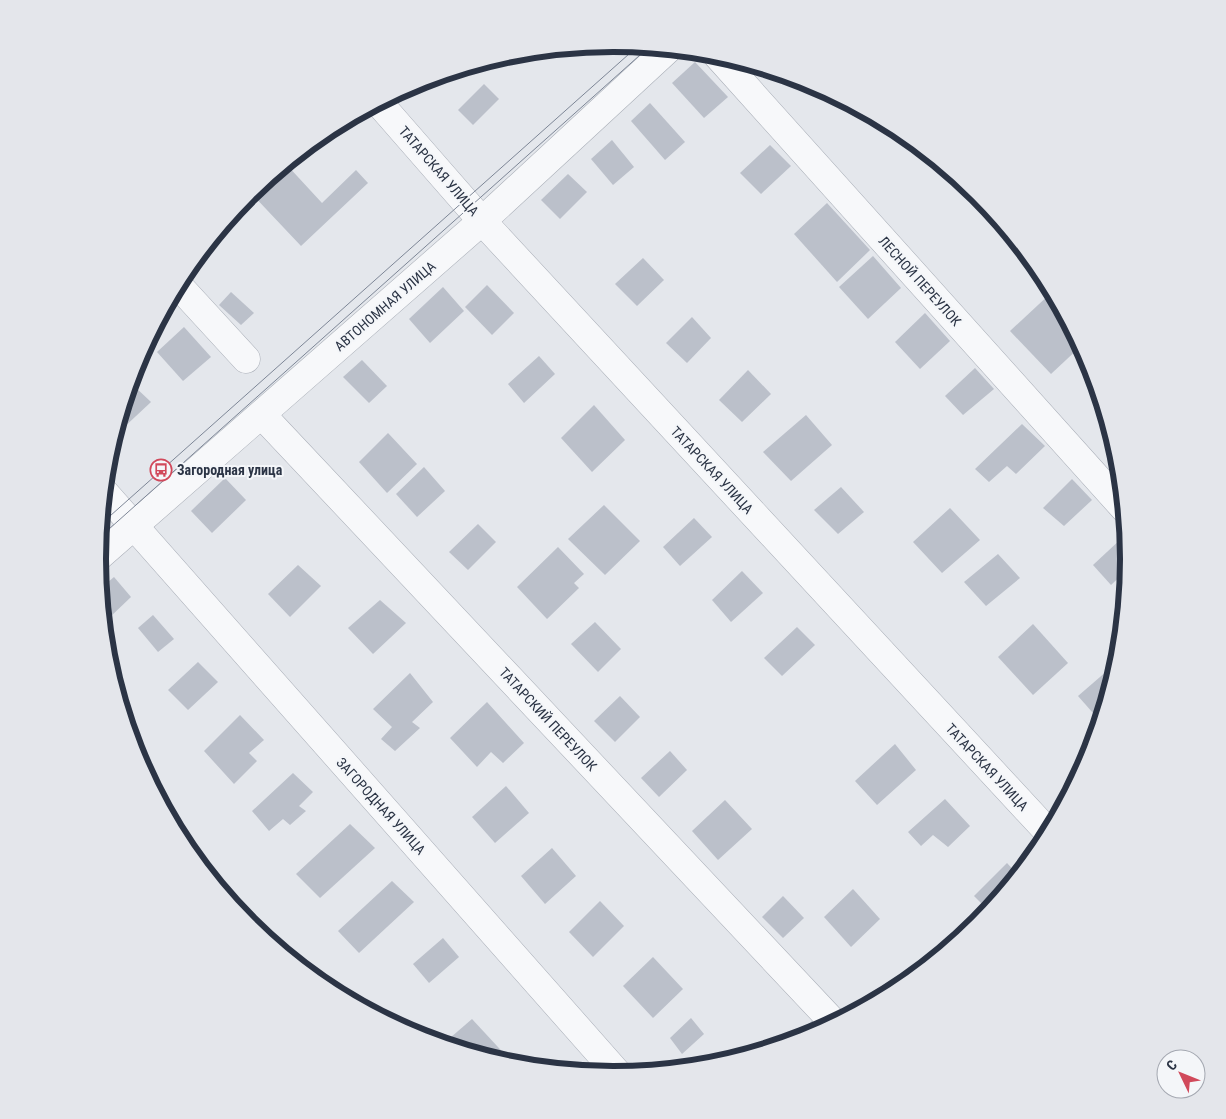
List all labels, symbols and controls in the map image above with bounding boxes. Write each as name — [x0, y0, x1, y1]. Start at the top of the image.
street label: ТАТАРСКАЯ УЛИЦА — [396, 123, 482, 219]
street label: ЛЕСНОЙ ПЕРЕУЛОК — [876, 233, 965, 329]
street label: АВТОНОМНАЯ УЛИЦА — [331, 258, 439, 354]
street label: ТАТАРСКАЯ УЛИЦА — [668, 423, 756, 517]
bus stop icon: Загородная улица — [149, 458, 173, 482]
place label: Загородная улица — [177, 462, 283, 478]
street label: ТАТАРСКИЙ ПЕРЕУЛОК — [496, 664, 600, 774]
street label: ТАТАРСКАЯ УЛИЦА — [943, 720, 1031, 814]
street label: ЗАГОРОДНАЯ УЛИЦА — [333, 754, 429, 858]
north arrow — [1156, 1049, 1206, 1099]
text: С — [1163, 1057, 1180, 1074]

